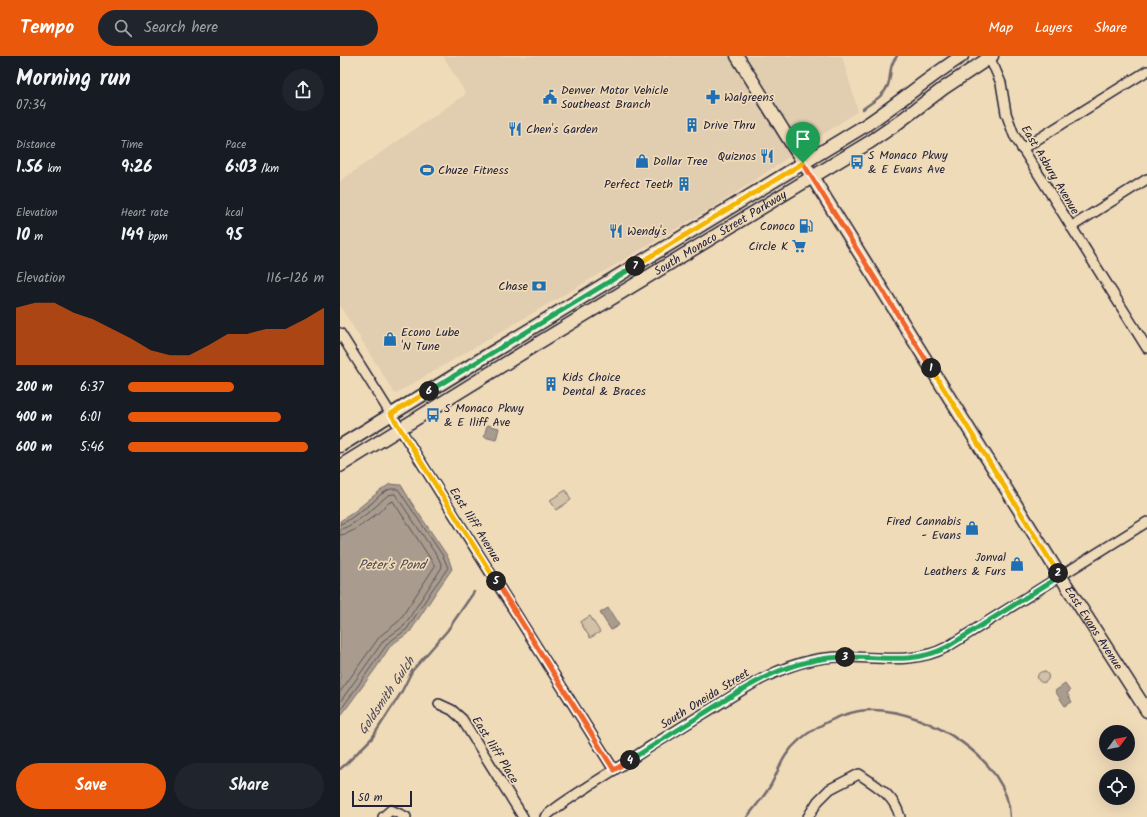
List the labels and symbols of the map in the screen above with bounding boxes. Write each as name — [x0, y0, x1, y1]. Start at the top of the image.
place label: Denver Motor Vehicle Southeast Branch — [561, 81, 669, 114]
place label: Walgreens — [724, 88, 774, 107]
public building icon: Denver Motor Vehicle Southeast Branch — [542, 89, 558, 105]
pharmacy icon: Walgreens — [705, 89, 721, 105]
place label: Drive Thru — [703, 116, 756, 135]
building icon: Drive Thru — [684, 117, 700, 133]
place label: Chen's Garden — [526, 120, 598, 139]
restaurant icon: Chen's Garden — [507, 121, 523, 137]
pin — [786, 122, 820, 163]
street label: East Asbury Avenue — [1016, 122, 1085, 219]
place label: S Monaco Pkwy & E Evans Ave — [868, 146, 948, 179]
place label: Quiznos — [717, 147, 756, 166]
restaurant icon: Quiznos — [759, 148, 775, 164]
place label: Dollar Tree — [653, 152, 708, 171]
shop icon: Dollar Tree — [634, 153, 650, 169]
bus stop icon: S Monaco Pkwy & E Evans Ave — [849, 154, 865, 170]
place label: Chuze Fitness — [438, 161, 509, 180]
sports icon: Chuze Fitness — [419, 162, 435, 178]
place label: Perfect Teeth — [604, 175, 673, 194]
building icon: Perfect Teeth — [676, 176, 692, 192]
street label: South Monaco Street Parkway — [650, 185, 791, 280]
place label: Conoco — [760, 217, 795, 236]
fuel station icon: Conoco — [798, 218, 814, 234]
place label: Wendy's — [627, 222, 667, 241]
restaurant icon: Wendy's — [608, 223, 624, 239]
place label: Circle K — [748, 237, 789, 256]
supermarket icon: Circle K — [791, 238, 807, 254]
pin: 7 — [625, 256, 645, 276]
place label: Chase — [498, 277, 529, 296]
bank icon: Chase — [531, 278, 547, 294]
place label: Econo Lube 'N Tune — [401, 323, 460, 356]
shop icon: Econo Lube 'N Tune — [382, 331, 398, 347]
pin: 1 — [921, 358, 941, 378]
place label: Kids Choice Dental & Braces — [562, 368, 646, 401]
building icon: Kids Choice Dental & Braces — [543, 376, 559, 392]
pin: 6 — [419, 381, 439, 401]
place label: S Monaco Pkwy & E Iliff Ave — [444, 399, 524, 432]
bus stop icon: S Monaco Pkwy & E Iliff Ave — [425, 407, 441, 423]
street label: East Iliff Avenue — [444, 484, 506, 567]
place label: Fired Cannabis - Evans — [886, 512, 961, 545]
shop icon: Fired Cannabis - Evans — [964, 520, 980, 536]
place label: Jonval Leathers & Furs — [924, 548, 1006, 581]
water label: Peter's Pond — [358, 555, 429, 576]
shop icon: Jonval Leathers & Furs — [1009, 556, 1025, 572]
pin: 2 — [1048, 563, 1068, 583]
pin: 5 — [486, 571, 506, 591]
street label: East Evans Avenue — [1060, 582, 1128, 674]
pin: 3 — [835, 647, 855, 667]
water label: Goldsmith Gulch — [353, 652, 421, 739]
street label: South Oneida Street — [657, 664, 754, 734]
street label: East Iliff Place — [467, 713, 524, 788]
north arrow — [1099, 725, 1135, 761]
pin: 4 — [620, 750, 640, 770]
scale bar — [352, 789, 412, 808]

